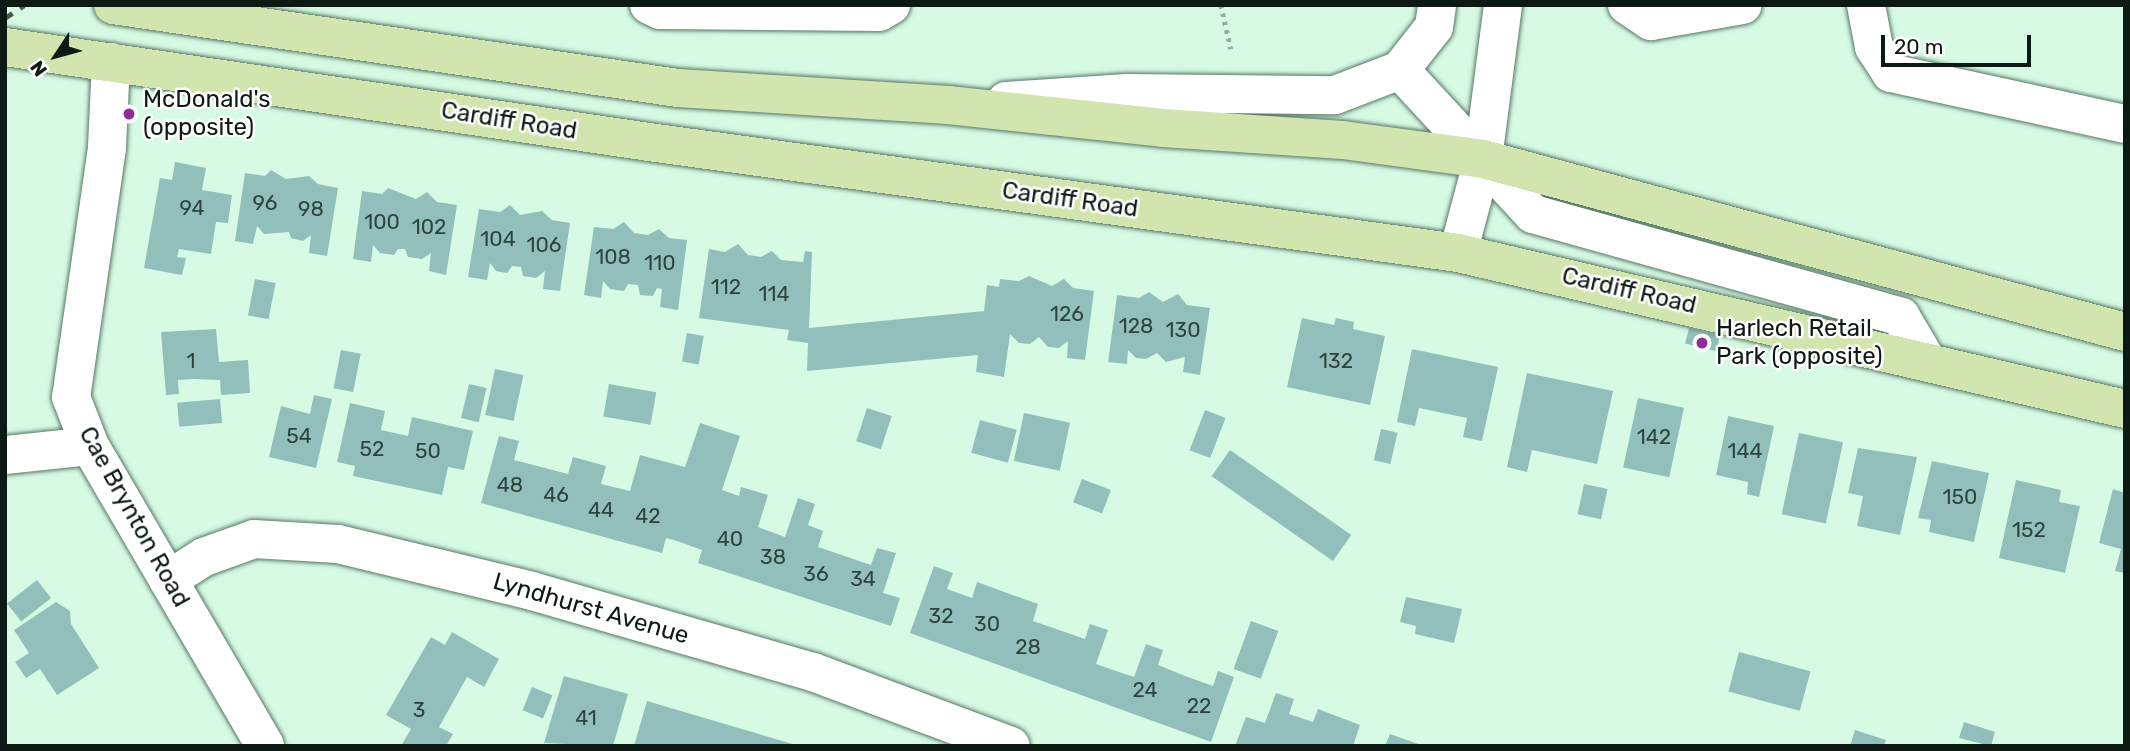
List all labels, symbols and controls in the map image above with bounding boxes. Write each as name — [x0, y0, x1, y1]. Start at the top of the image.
north arrow — [21, 21, 91, 91]
scale bar — [1885, 21, 2036, 65]
text: 20 m — [1894, 34, 1943, 59]
text: N — [25, 56, 52, 81]
place label: McDonald's (opposite) — [143, 86, 270, 142]
street label: Cardiff Road — [439, 96, 579, 146]
marker: McDonald's (opposite) — [121, 106, 137, 122]
street label: Cardiff Road — [1000, 176, 1140, 224]
house number: 96 — [253, 190, 277, 216]
house number: 94 — [179, 195, 205, 221]
house number: 98 — [298, 196, 324, 222]
house number: 100 — [364, 209, 400, 235]
house number: 102 — [412, 214, 446, 240]
house number: 104 — [480, 226, 516, 252]
house number: 106 — [527, 232, 561, 258]
house number: 108 — [595, 244, 631, 270]
house number: 110 — [644, 250, 676, 276]
street label: Cardiff Road — [1559, 262, 1699, 320]
house number: 112 — [711, 274, 741, 300]
house number: 114 — [758, 281, 790, 307]
house number: 126 — [1050, 301, 1084, 327]
house number: 128 — [1119, 313, 1153, 339]
place label: Harlech Retail Park (opposite) — [1716, 315, 1883, 371]
house number: 130 — [1166, 317, 1200, 343]
marker: Harlech Retail Park (opposite) — [1694, 335, 1710, 351]
house number: 1 — [187, 348, 195, 374]
house number: 132 — [1319, 348, 1353, 374]
street label: Cae Brynton Road — [72, 422, 196, 612]
house number: 54 — [286, 423, 312, 449]
house number: 142 — [1637, 424, 1671, 450]
house number: 52 — [360, 436, 384, 462]
house number: 50 — [415, 438, 441, 464]
house number: 144 — [1727, 438, 1763, 464]
house number: 48 — [497, 472, 523, 498]
house number: 46 — [543, 482, 569, 508]
house number: 150 — [1943, 484, 1977, 510]
house number: 44 — [588, 497, 614, 523]
house number: 42 — [635, 503, 661, 529]
house number: 152 — [2012, 517, 2046, 543]
house number: 40 — [717, 526, 743, 552]
house number: 38 — [760, 544, 786, 570]
house number: 36 — [803, 561, 829, 587]
house number: 34 — [850, 566, 876, 592]
street label: Lyndhurst Avenue — [489, 567, 693, 651]
house number: 32 — [929, 603, 953, 629]
house number: 30 — [974, 611, 1000, 637]
house number: 28 — [1015, 634, 1041, 660]
house number: 24 — [1132, 677, 1158, 703]
house number: 22 — [1187, 693, 1211, 719]
house number: 3 — [413, 697, 425, 723]
house number: 41 — [575, 705, 597, 731]

